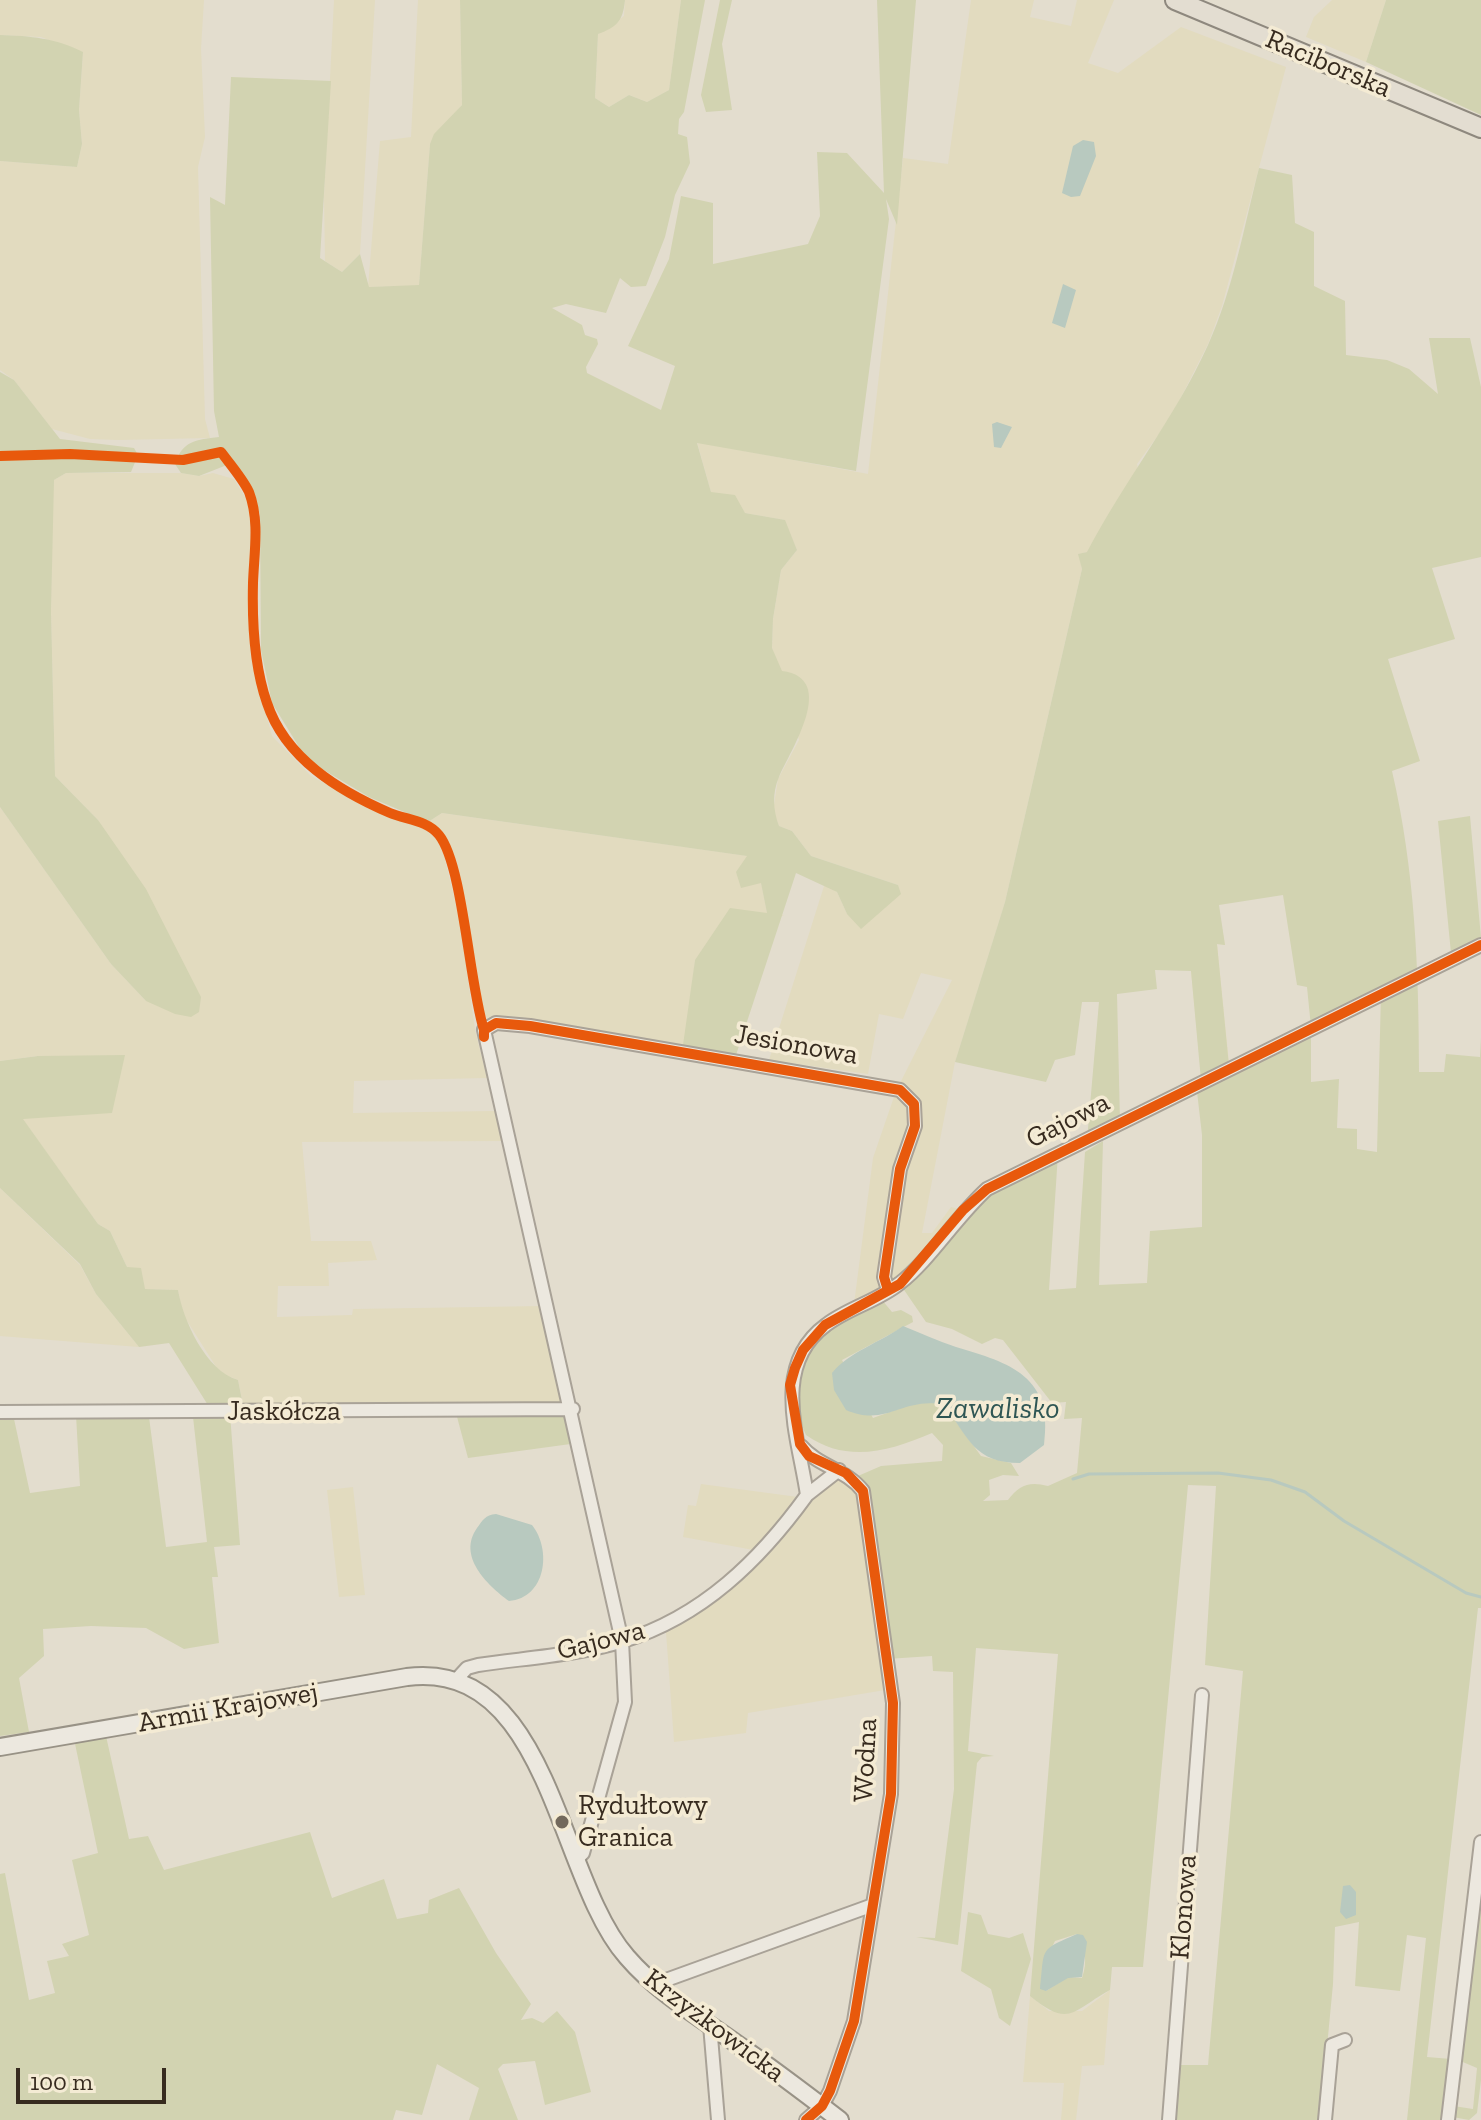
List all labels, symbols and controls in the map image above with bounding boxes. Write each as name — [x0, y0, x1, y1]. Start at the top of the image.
street label: Raciborska — [1260, 23, 1396, 105]
street label: Jesionowa — [732, 1018, 860, 1072]
street label: Gajowa — [1021, 1086, 1115, 1156]
water label: Zawalisko — [936, 1391, 1060, 1427]
street label: Jaskółcza — [227, 1395, 341, 1429]
street label: Gajowa — [554, 1614, 648, 1668]
street label: Armii Krajowej — [136, 1676, 320, 1740]
street label: Wodna — [847, 1717, 885, 1803]
place label: Rydułtowy Granica — [578, 1789, 708, 1855]
marker: Rydułtowy Granica — [553, 1813, 571, 1831]
street label: Klonowa — [1164, 1854, 1204, 1960]
street label: Krzyżkowicka — [637, 1962, 791, 2090]
scale bar — [20, 2052, 170, 2102]
text: 100 m — [30, 2067, 93, 2096]

